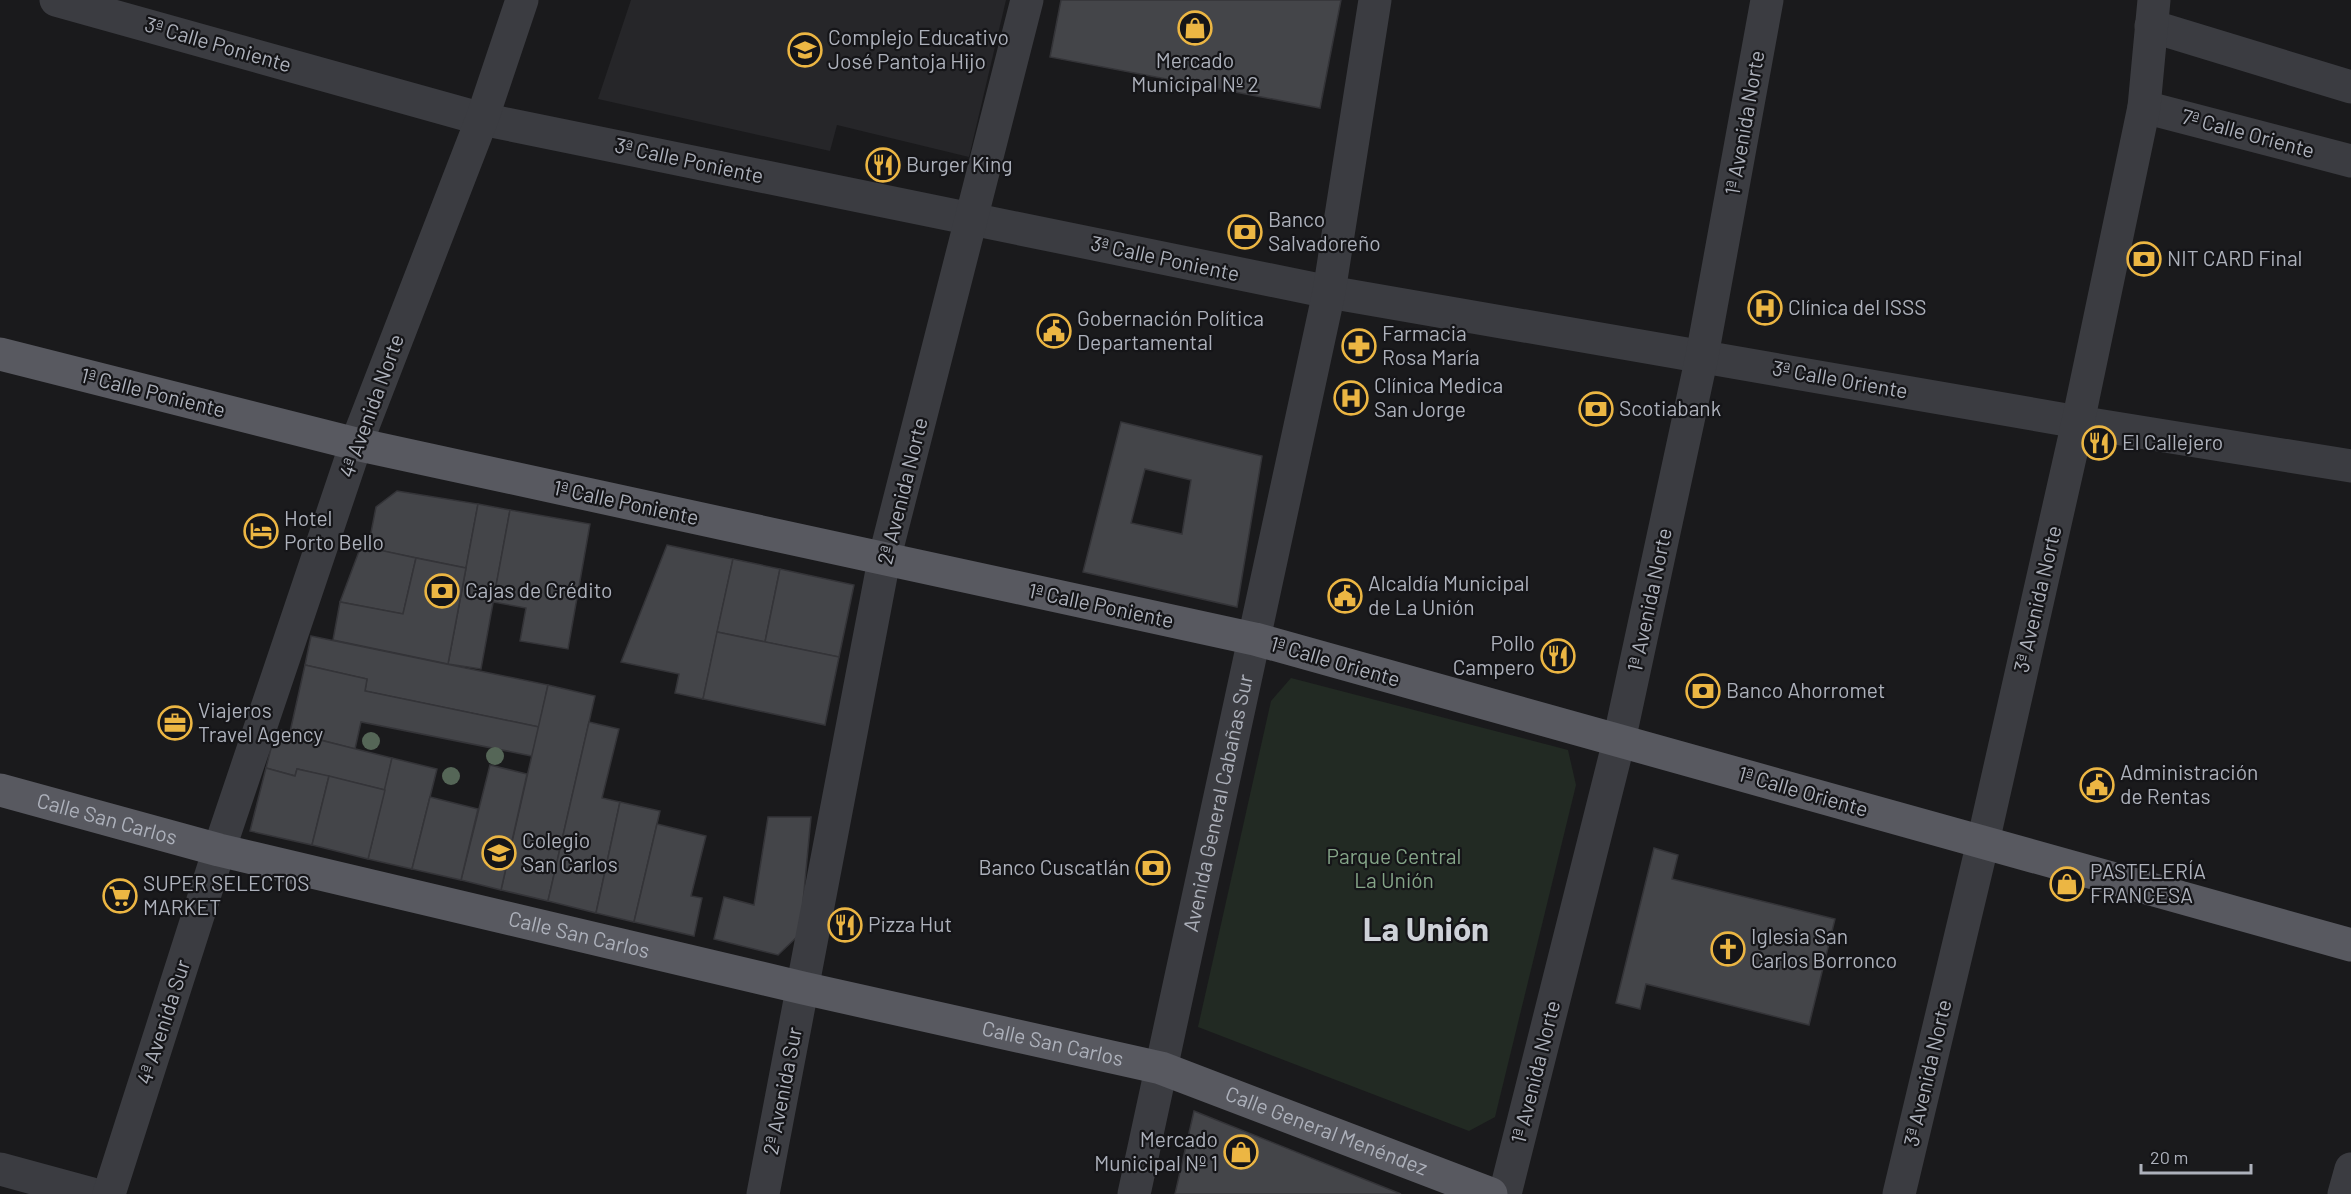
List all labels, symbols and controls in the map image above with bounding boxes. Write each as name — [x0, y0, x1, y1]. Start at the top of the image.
shop icon: Mercado Municipal Nº 2 — [1177, 10, 1213, 46]
street label: 3ª Calle Poniente — [142, 11, 295, 76]
place label: Complejo Educativo José Pantoja Hijo — [828, 24, 1009, 73]
school or university icon: Complejo Educativo José Pantoja Hijo — [787, 32, 823, 68]
place label: Mercado Municipal Nº 2 — [1131, 47, 1259, 96]
street label: 1ª Avenida Norte — [1718, 48, 1769, 197]
street label: 7ª Calle Oriente — [2179, 103, 2318, 162]
street label: 3ª Calle Poniente — [613, 132, 766, 188]
restaurant icon: Burger King — [865, 147, 901, 183]
place label: Burger King — [906, 151, 1013, 176]
place label: Banco Salvadoreño — [1268, 206, 1381, 255]
bank icon: Banco Salvadoreño — [1227, 214, 1263, 250]
street label: 3ª Calle Poniente — [1089, 230, 1242, 286]
bank icon: NIT CARD Final — [2126, 241, 2162, 277]
place label: NIT CARD Final — [2167, 245, 2302, 270]
hospital icon: Clínica del ISSS — [1747, 290, 1783, 326]
place label: Clínica del ISSS — [1788, 294, 1926, 319]
place label: Gobernación Política Departamental — [1077, 305, 1264, 354]
public building icon: Gobernación Política Departamental — [1036, 313, 1072, 349]
place label: Farmacia Rosa María — [1382, 320, 1480, 369]
pharmacy icon: Farmacia Rosa María — [1341, 328, 1377, 364]
street label: 4ª Avenida Norte — [333, 330, 408, 481]
street label: 3ª Calle Oriente — [1770, 354, 1910, 403]
street label: 1ª Calle Poniente — [79, 362, 228, 422]
place label: Clínica Medica San Jorge — [1374, 372, 1503, 421]
hospital icon: Clínica Medica San Jorge — [1333, 380, 1369, 416]
bank icon: Scotiabank — [1578, 391, 1614, 427]
place label: Scotiabank — [1619, 395, 1721, 420]
street label: 2ª Avenida Norte — [871, 415, 932, 567]
restaurant icon: El Callejero — [2081, 425, 2117, 461]
place label: El Callejero — [2122, 429, 2223, 454]
street label: 1ª Calle Poniente — [551, 474, 701, 529]
place label: Hotel Porto Bello — [284, 505, 384, 554]
hotel icon: Hotel Porto Bello — [243, 513, 279, 549]
street label: 3ª Avenida Norte — [2007, 523, 2066, 675]
street label: 1ª Avenida Norte — [1621, 525, 1676, 674]
place label: Alcaldía Municipal de La Unión — [1368, 570, 1529, 619]
bank icon: Cajas de Crédito — [424, 573, 460, 609]
place label: Cajas de Crédito — [465, 577, 612, 602]
street label: 1ª Calle Poniente — [1026, 577, 1176, 632]
public building icon: Alcaldía Municipal de La Unión — [1327, 578, 1363, 614]
street label: 1ª Calle Oriente — [1268, 630, 1403, 691]
place label: Pollo Campero — [1453, 630, 1535, 679]
restaurant icon: Pollo Campero — [1540, 638, 1576, 674]
street label: Avenida General Cabañas Sur — [1177, 671, 1257, 934]
bank icon: Banco Ahorromet — [1685, 673, 1721, 709]
place label: Banco Ahorromet — [1726, 677, 1885, 702]
place label: Viajeros Travel Agency — [198, 697, 324, 746]
office icon: Viajeros Travel Agency — [157, 705, 193, 741]
place label: Administración de Rentas — [2120, 759, 2258, 808]
street label: 1ª Calle Oriente — [1736, 760, 1871, 821]
public building icon: Administración de Rentas — [2079, 767, 2115, 803]
street label: Calle San Carlos — [35, 787, 180, 849]
place label: Colegio San Carlos — [522, 827, 618, 876]
school or university icon: Colegio San Carlos — [481, 835, 517, 871]
park label: Parque Central La Unión — [1327, 843, 1461, 892]
bank icon: Banco Cuscatlán — [1135, 850, 1171, 886]
place label: Banco Cuscatlán — [978, 854, 1130, 879]
place label: PASTELERÍA FRANCESA — [2090, 858, 2206, 907]
shop icon: PASTELERÍA FRANCESA — [2049, 866, 2085, 902]
place label: SUPER SELECTOS MARKET — [143, 870, 310, 919]
supermarket icon: SUPER SELECTOS MARKET — [102, 878, 138, 914]
street label: Calle San Carlos — [506, 905, 652, 962]
restaurant icon: Pizza Hut — [827, 907, 863, 943]
district label: La Unión — [1363, 908, 1489, 948]
place label: Pizza Hut — [868, 911, 952, 936]
place label: Iglesia San Carlos Borronco — [1751, 923, 1897, 972]
church icon: Iglesia San Carlos Borronco — [1710, 931, 1746, 967]
street label: 4ª Avenida Sur — [131, 956, 195, 1087]
street label: 3ª Avenida Norte — [1897, 997, 1956, 1149]
street label: 1ª Avenida Norte — [1505, 998, 1564, 1146]
street label: Calle San Carlos — [980, 1014, 1126, 1070]
street label: 2ª Avenida Sur — [757, 1024, 806, 1157]
street label: Calle General Menéndez — [1222, 1080, 1431, 1180]
place label: Mercado Municipal Nº 1 — [1094, 1126, 1218, 1175]
shop icon: Mercado Municipal Nº 1 — [1223, 1134, 1259, 1170]
scale bar — [2141, 1137, 2250, 1175]
text: 20 m — [2150, 1146, 2188, 1168]

